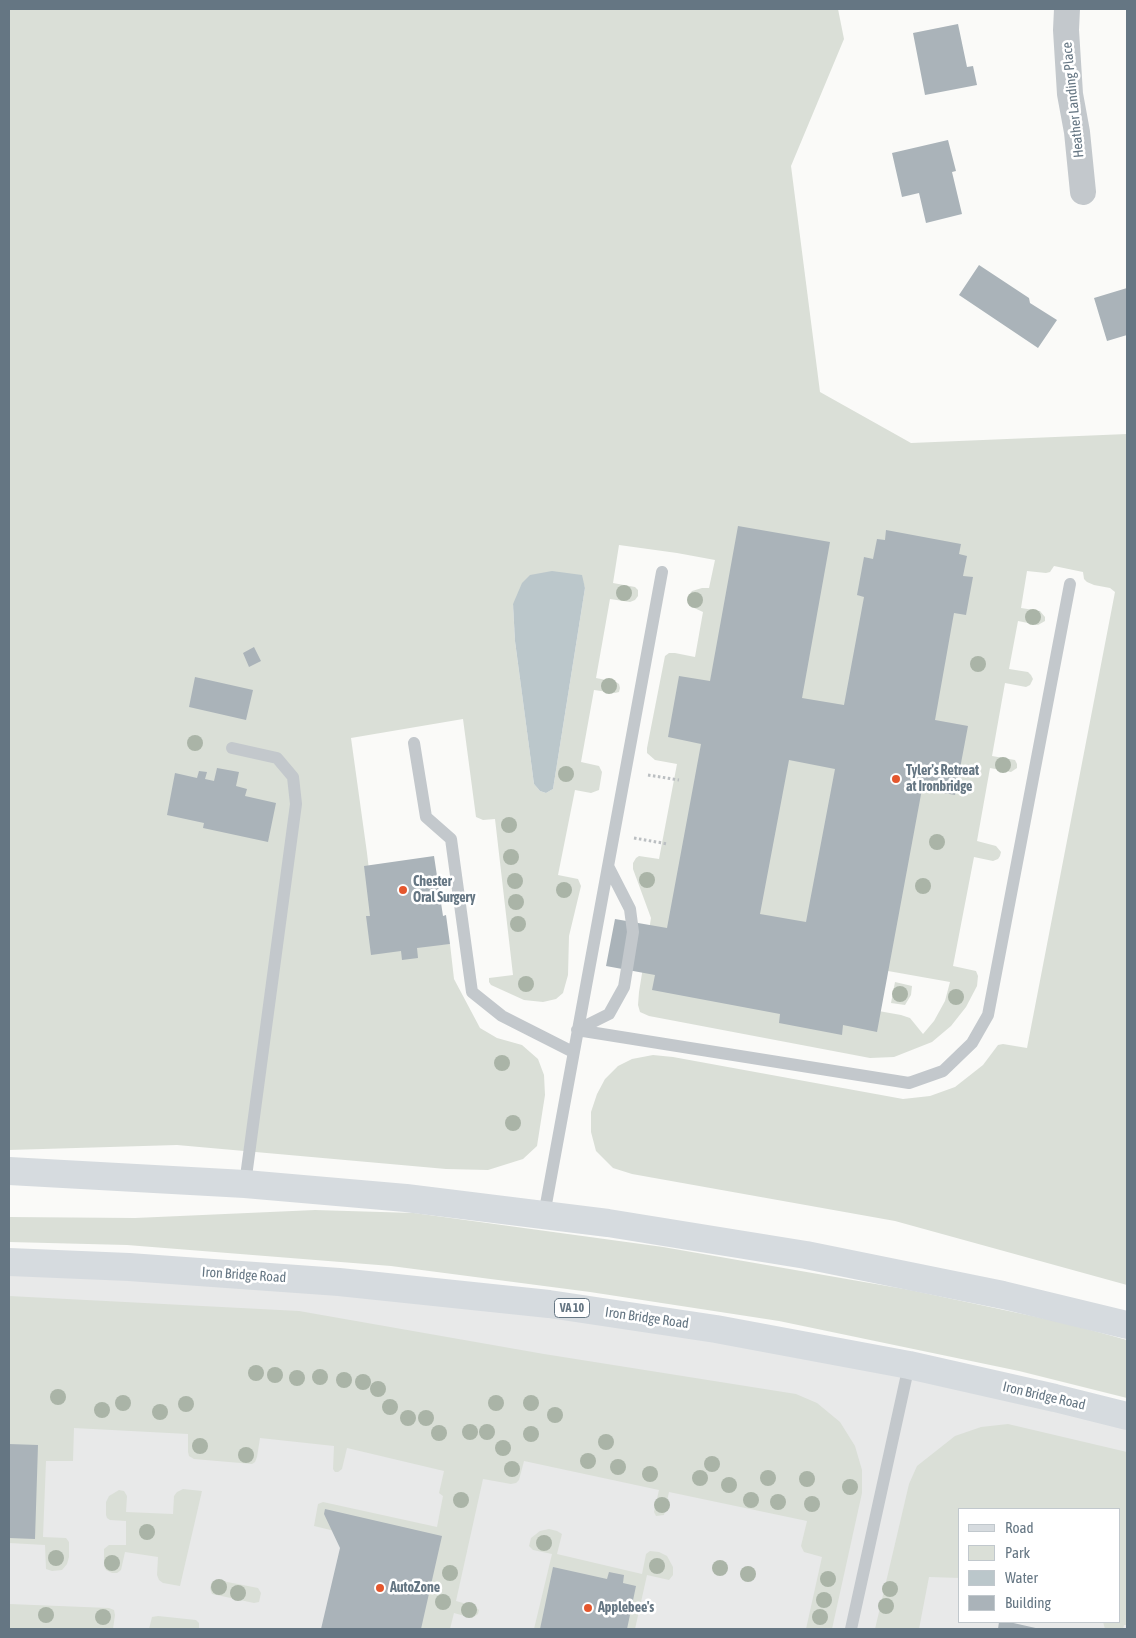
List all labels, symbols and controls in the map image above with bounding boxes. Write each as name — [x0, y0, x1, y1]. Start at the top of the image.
street label: Heather Landing Place — [1059, 41, 1087, 159]
place label: Tyler's Retreat at Ironbridge — [906, 763, 979, 796]
marker: Tyler's Retreat at Ironbridge — [890, 773, 902, 785]
place label: Chester Oral Surgery — [413, 874, 476, 906]
marker: Chester Oral Surgery — [397, 884, 409, 896]
street label: Iron Bridge Road — [201, 1264, 287, 1286]
road number: VA 10 — [554, 1299, 590, 1318]
street label: Iron Bridge Road — [604, 1304, 690, 1332]
street label: Iron Bridge Road — [1001, 1378, 1087, 1414]
legend — [958, 1508, 1121, 1623]
text: Road — [1005, 1519, 1034, 1536]
text: Park — [1005, 1544, 1030, 1561]
text: Water — [1005, 1569, 1038, 1586]
place label: AutoZone — [390, 1580, 440, 1596]
marker: AutoZone — [374, 1582, 386, 1594]
text: Building — [1005, 1594, 1051, 1611]
place label: Applebee's — [598, 1600, 654, 1616]
marker: Applebee's — [582, 1602, 594, 1614]

